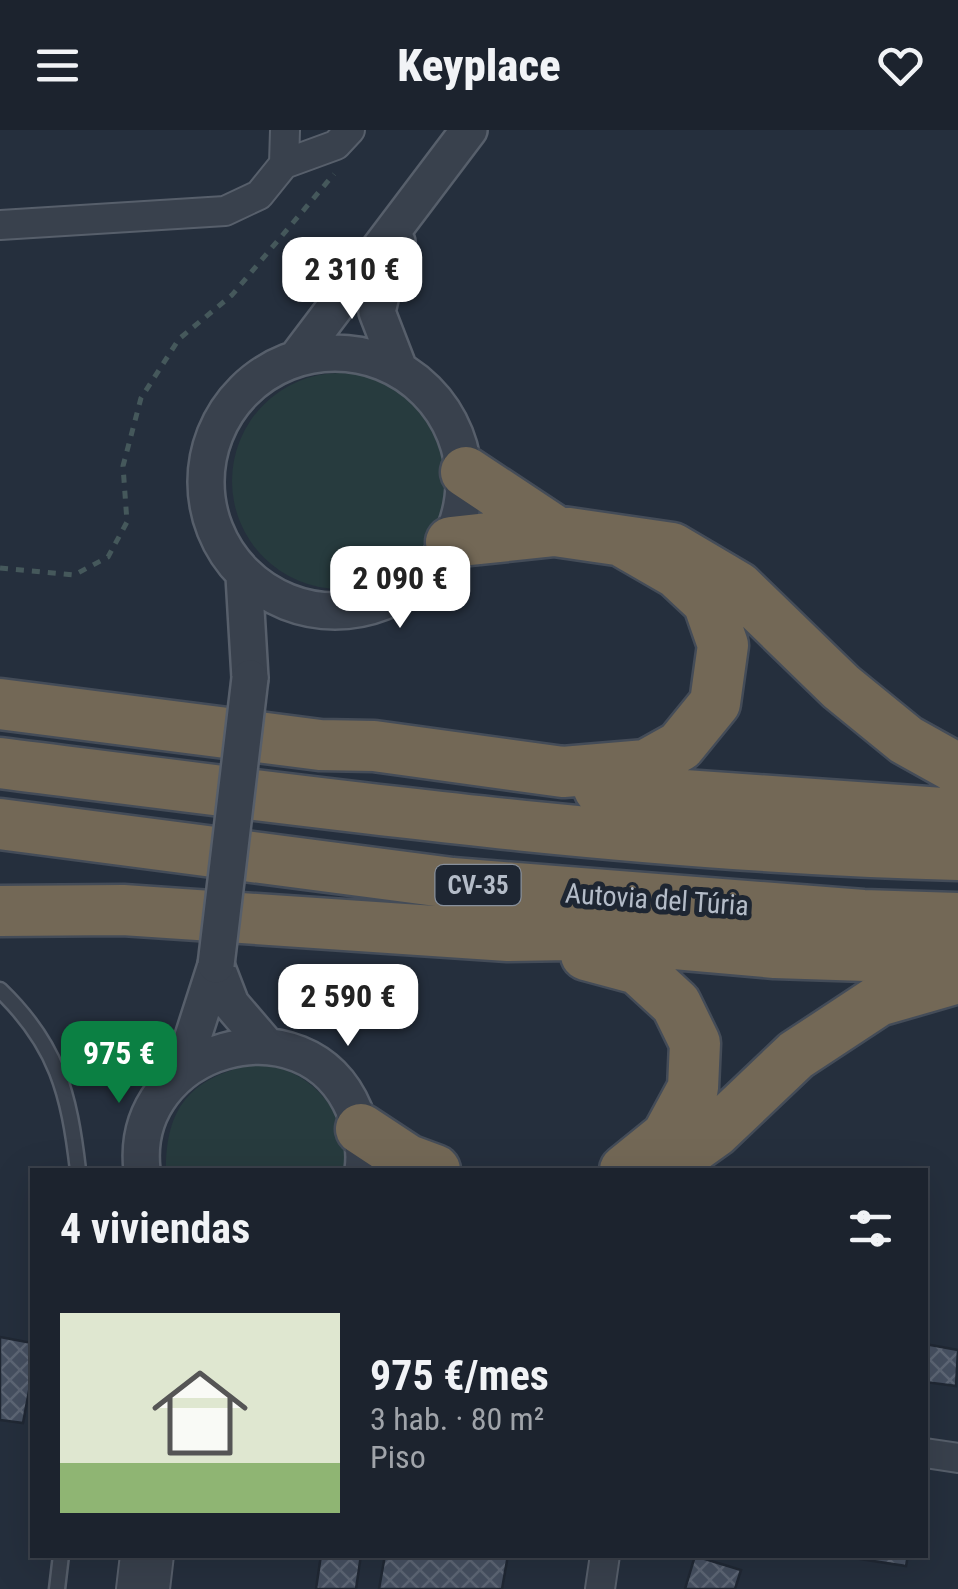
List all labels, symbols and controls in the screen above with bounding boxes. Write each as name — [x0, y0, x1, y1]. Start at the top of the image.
icon: menu — [30, 38, 85, 93]
icon: heart — [873, 38, 928, 93]
text: Keyplace — [397, 39, 561, 92]
pin: 2 310 € — [260, 237, 444, 322]
text: 2 310 € — [304, 250, 400, 288]
pin: 2 090 € — [308, 546, 492, 631]
text: 2 090 € — [352, 559, 448, 597]
road number: CV-35 — [436, 865, 520, 905]
street label: Autovia del Túria — [564, 877, 750, 922]
pin: 2 590 € — [256, 964, 440, 1049]
text: 2 590 € — [300, 977, 396, 1015]
pin: 975 € — [49, 1021, 189, 1106]
text: 975 € — [83, 1034, 155, 1072]
icon: filters — [843, 1201, 898, 1256]
text: 4 viviendas — [60, 1204, 250, 1253]
text: 975 €/mes — [370, 1351, 549, 1400]
icon: home — [140, 1353, 260, 1473]
text: 3 hab. · 80 m² — [370, 1400, 544, 1438]
text: Piso — [370, 1438, 426, 1476]

